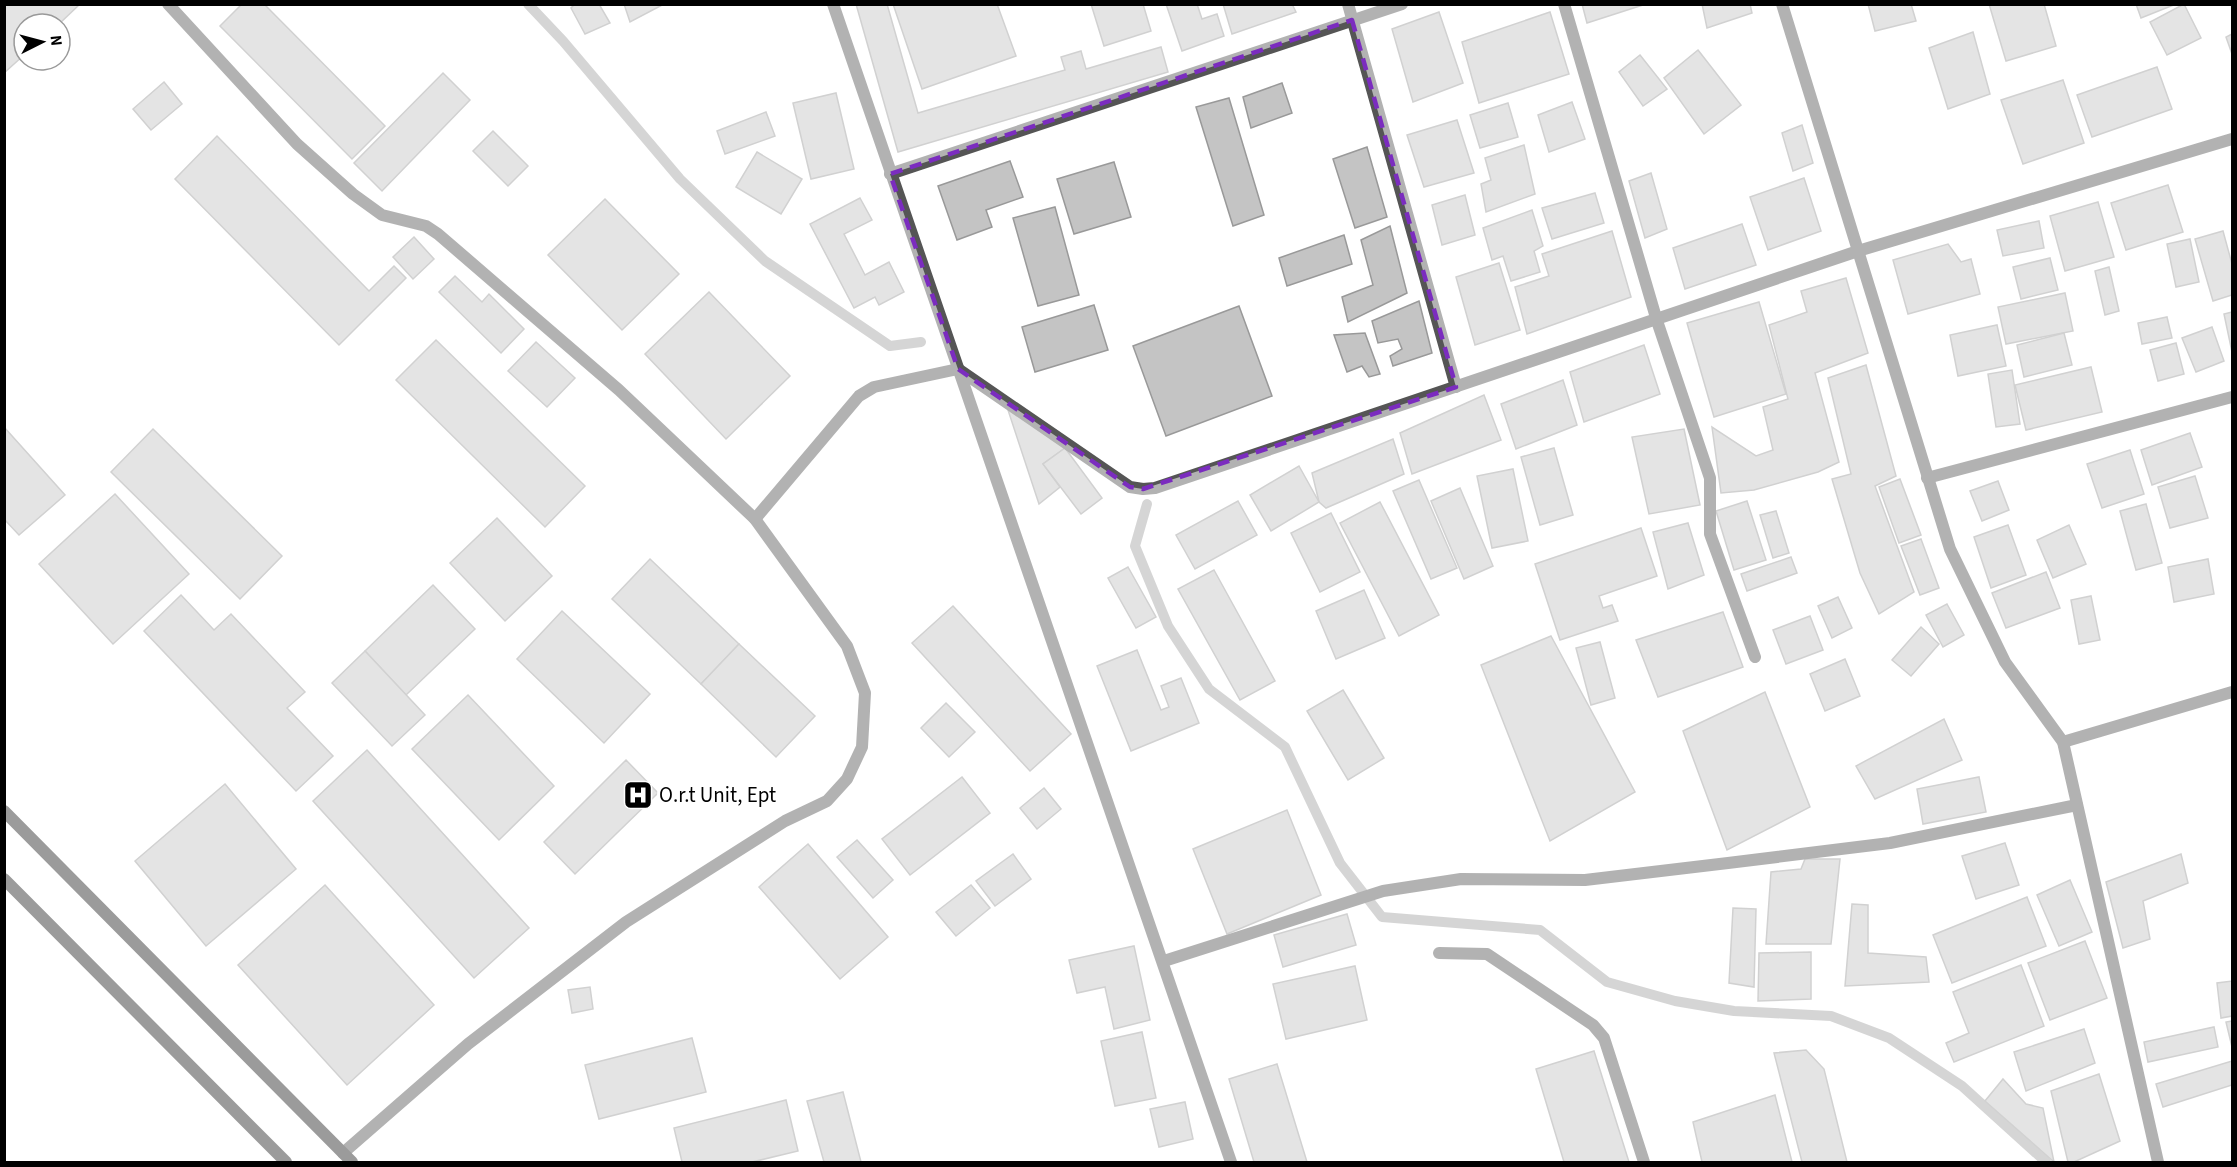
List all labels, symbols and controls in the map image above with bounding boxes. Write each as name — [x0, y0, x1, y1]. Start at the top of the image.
north arrow — [12, 12, 72, 72]
text: N — [44, 34, 67, 47]
hospital icon: O.r.t Unit, Ept — [622, 779, 654, 811]
place label: O.r.t Unit, Ept — [659, 780, 776, 810]

